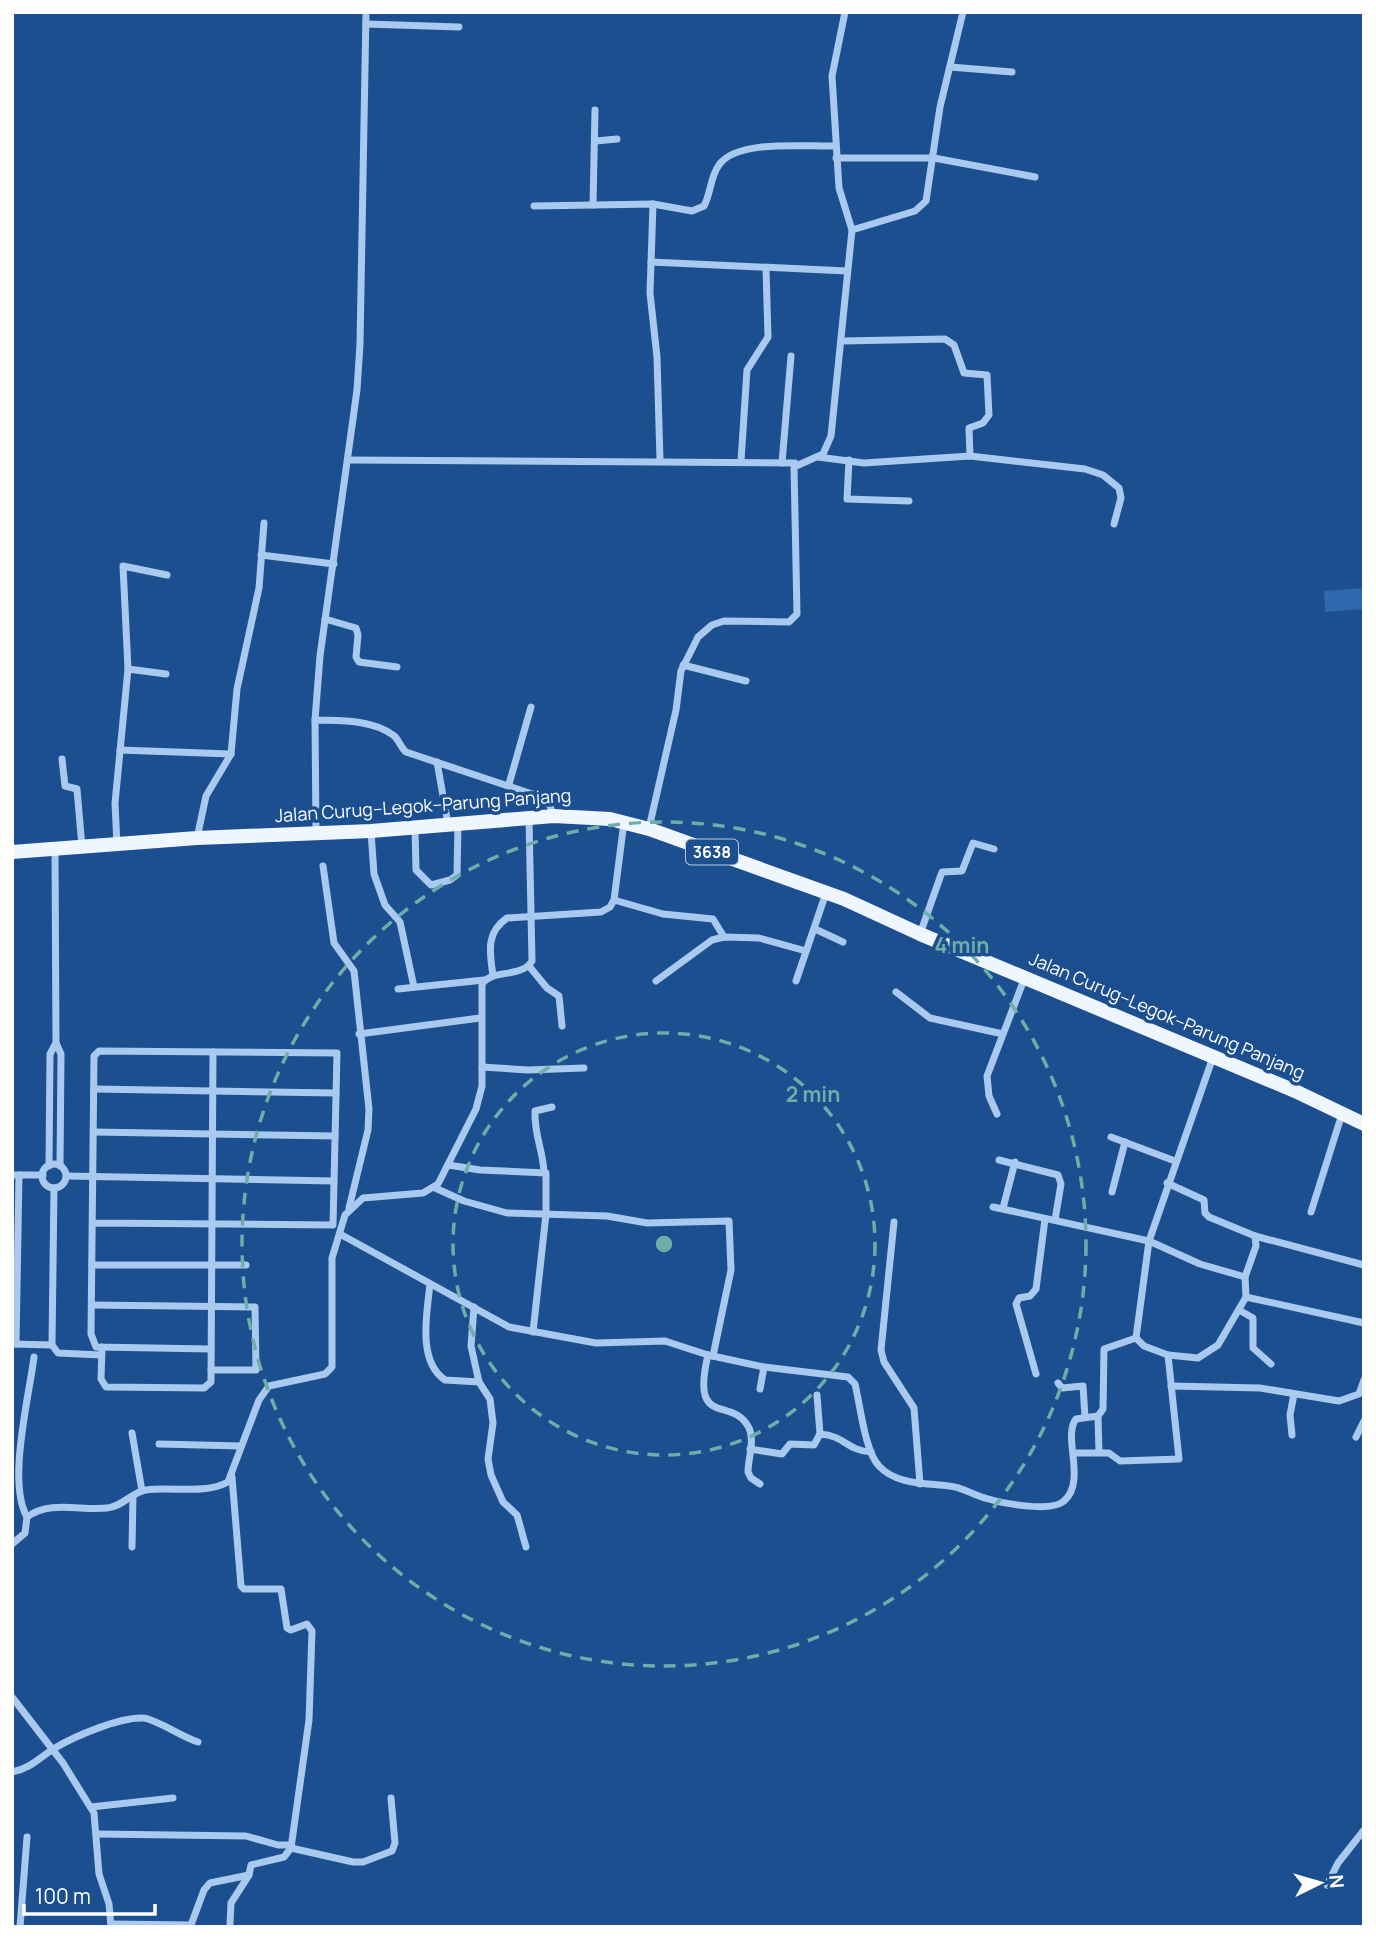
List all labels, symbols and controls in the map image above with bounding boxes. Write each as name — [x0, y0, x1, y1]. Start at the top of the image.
street label: Jalan Curug–Legok–Parung Panjang — [274, 783, 572, 827]
road number: 3638 — [686, 839, 738, 864]
text: 4 min — [935, 931, 989, 959]
street label: Jalan Curug–Legok–Parung Panjang — [1026, 946, 1309, 1084]
text: 2 min — [786, 1080, 840, 1108]
centre of rings — [652, 1232, 676, 1256]
north arrow — [1285, 1848, 1355, 1918]
scale bar — [24, 1872, 156, 1916]
text: N — [1323, 1874, 1350, 1889]
text: 100 m — [35, 1882, 91, 1910]

